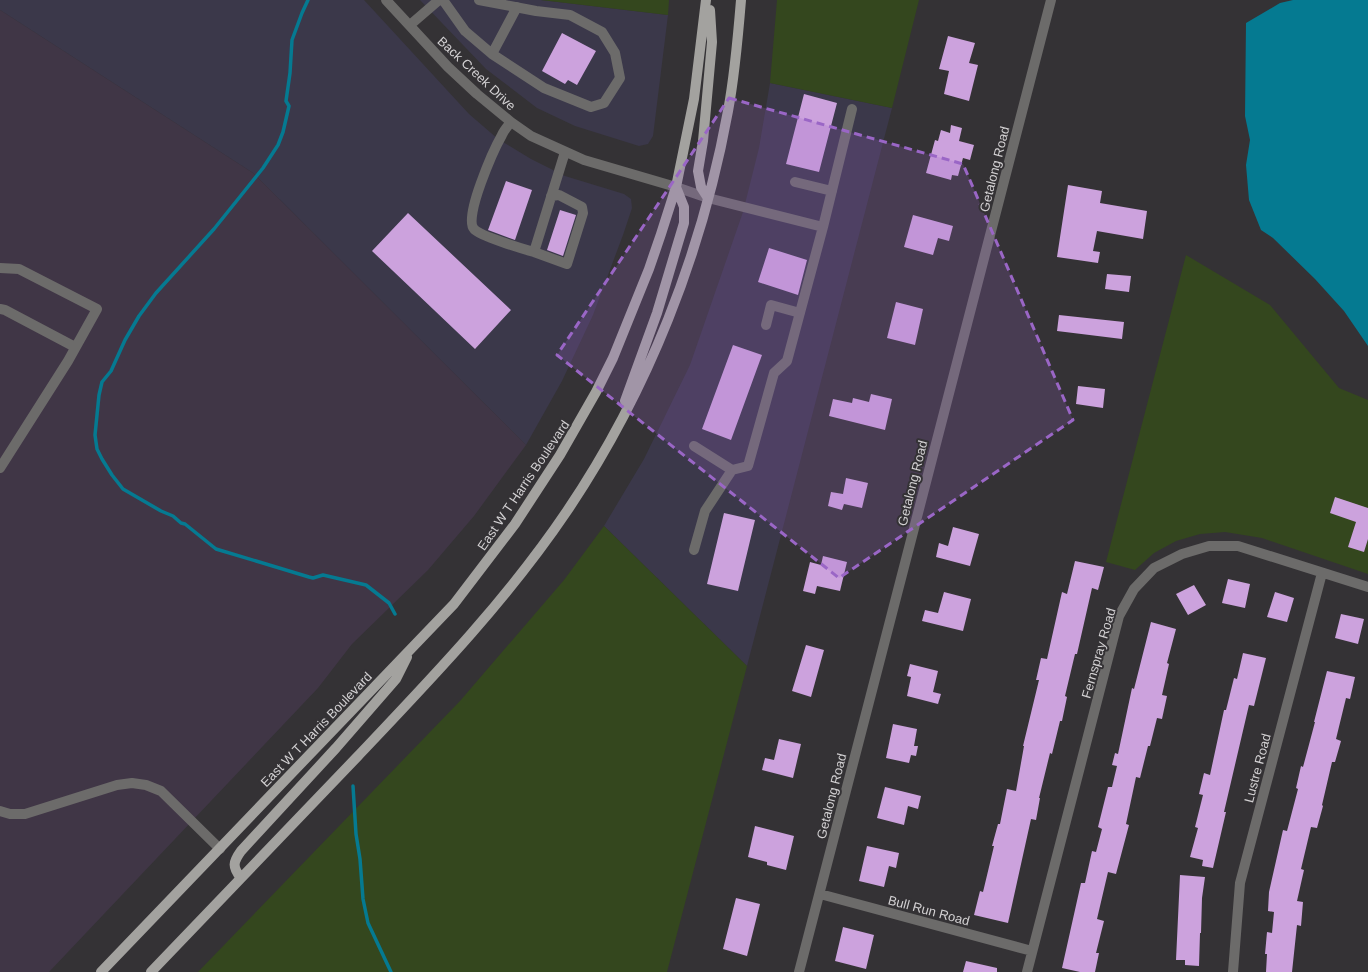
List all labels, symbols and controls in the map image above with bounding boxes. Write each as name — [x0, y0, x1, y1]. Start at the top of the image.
street label: Back Creek Drive — [435, 33, 519, 113]
street label: Getalong Road — [977, 125, 1012, 213]
street label: East W T Harris Boulevard — [474, 417, 573, 553]
street label: Getalong Road — [895, 439, 930, 527]
street label: Fernspray Road — [1078, 606, 1119, 700]
street label: East W T Harris Boulevard — [258, 669, 375, 790]
street label: Lustre Road — [1241, 732, 1274, 804]
street label: Getalong Road — [814, 752, 849, 840]
street label: Bull Run Road — [886, 892, 971, 929]

